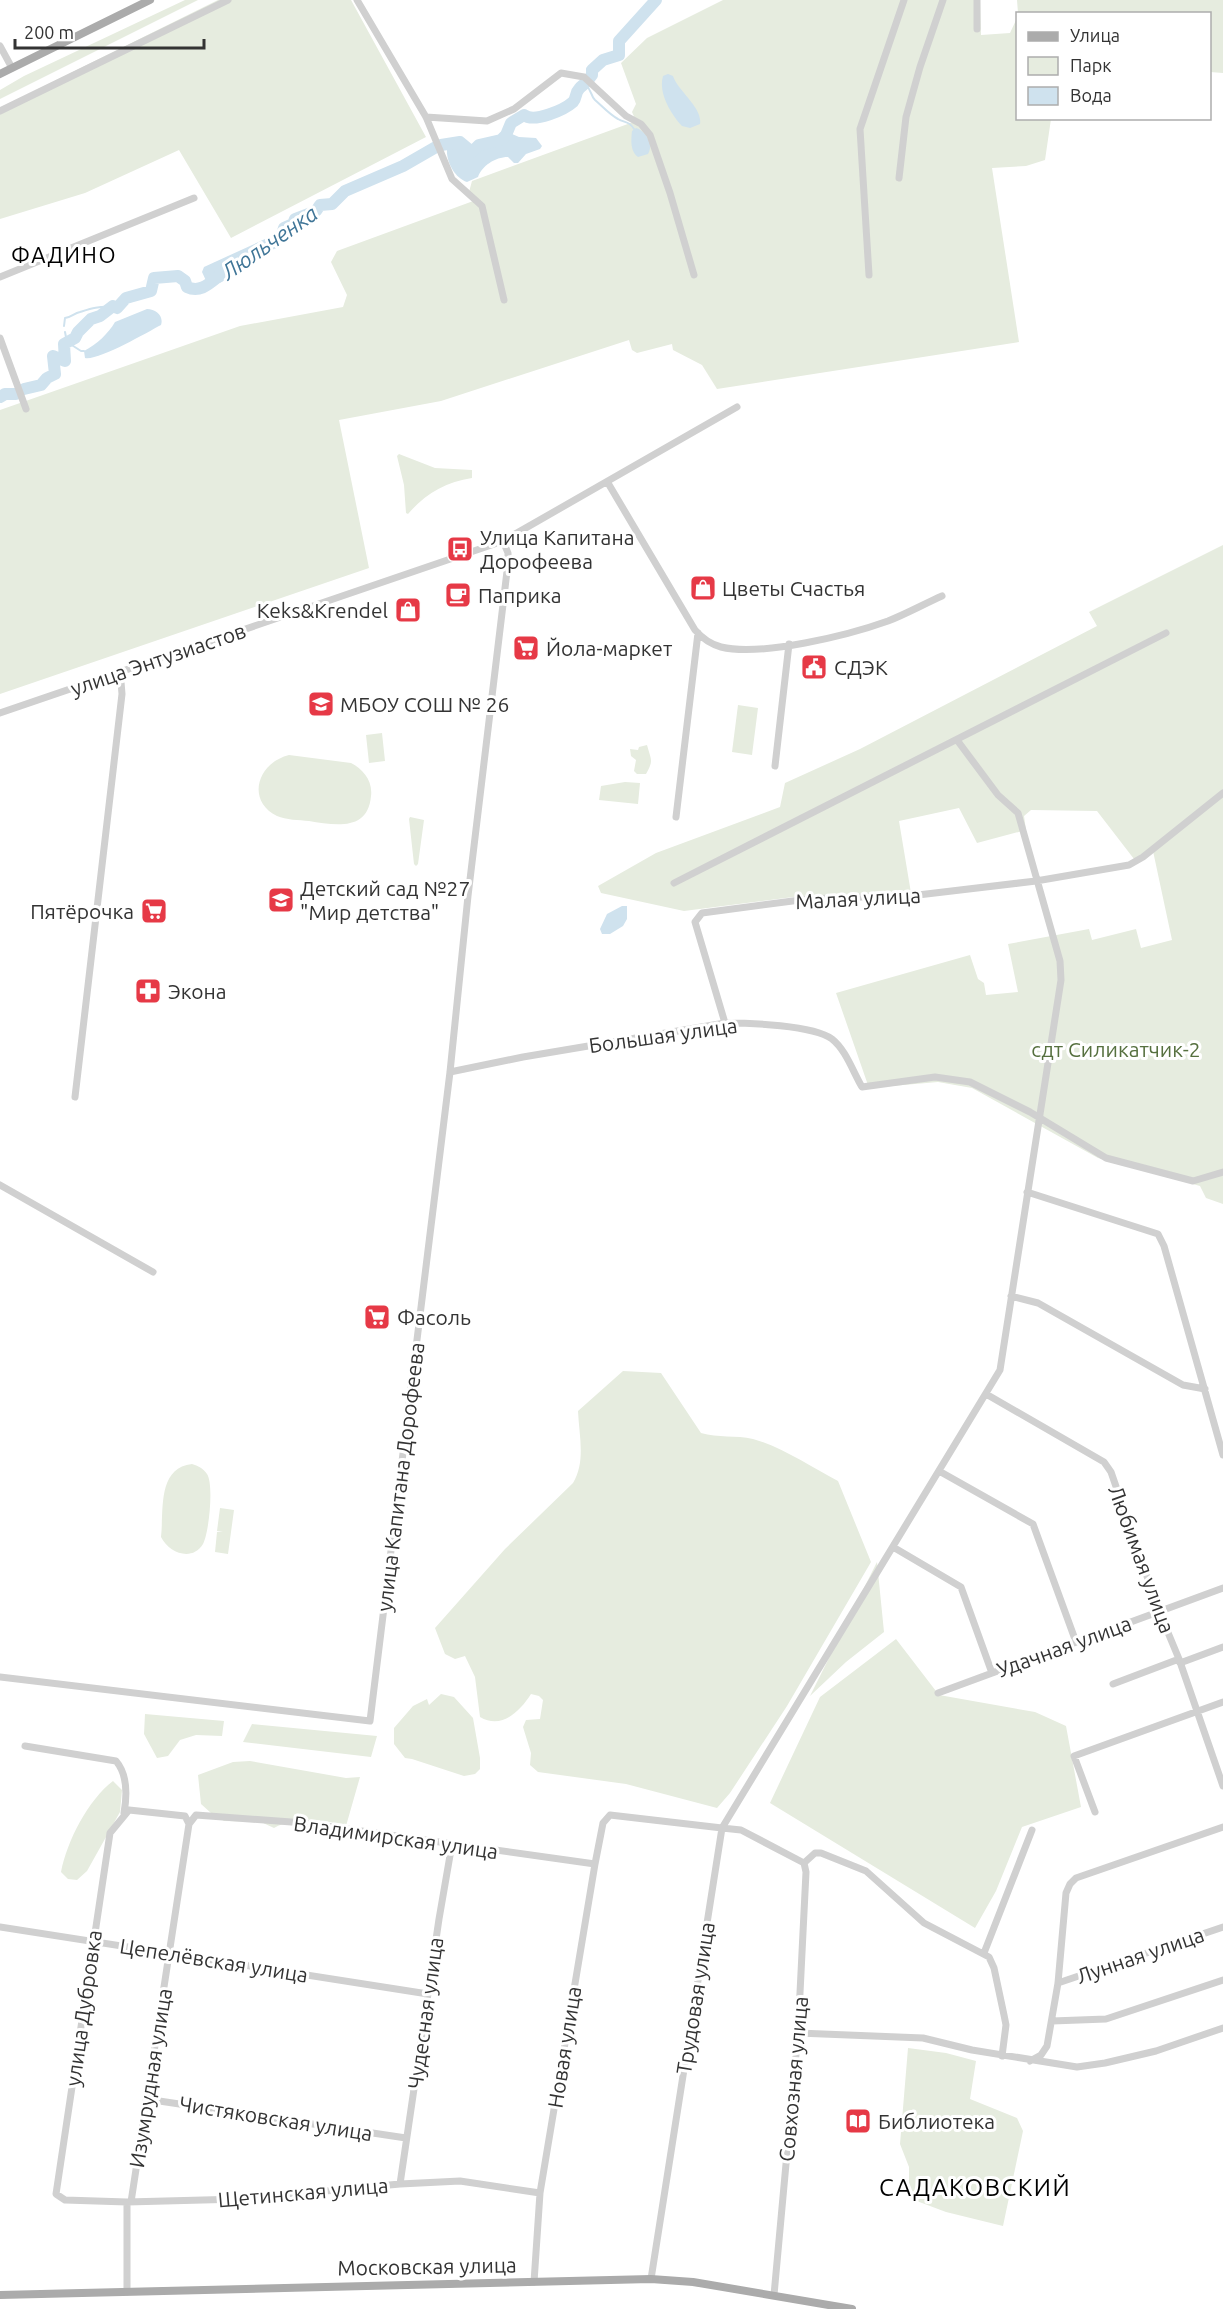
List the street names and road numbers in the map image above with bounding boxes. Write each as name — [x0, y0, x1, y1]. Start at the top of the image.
street label: улица Энтузиастов — [67, 618, 249, 700]
street label: Малая улица — [795, 883, 921, 913]
street label: Большая улица — [587, 1013, 739, 1057]
street label: улица Капитана Дорофеева — [372, 1341, 428, 1613]
street label: Любимая улица — [1104, 1482, 1180, 1636]
street label: Удачная улица — [993, 1611, 1135, 1681]
street label: Владимирская улица — [292, 1811, 500, 1863]
street label: Трудовая улица — [671, 1920, 719, 2076]
street label: Лунная улица — [1073, 1922, 1207, 1988]
street label: улица Дубровка — [60, 1928, 106, 2088]
street label: Цепелёвская улица — [118, 1933, 310, 1987]
street label: Чудесная улица — [402, 1936, 448, 2090]
street label: Новая улица — [543, 1984, 585, 2110]
street label: Изумрудная улица — [124, 1986, 176, 2170]
street label: Совхозная улица — [774, 1995, 812, 2163]
street label: Чистяковская улица — [178, 2091, 374, 2145]
street label: Щетинская улица — [217, 2173, 389, 2211]
street label: Московская улица — [337, 2252, 517, 2280]

